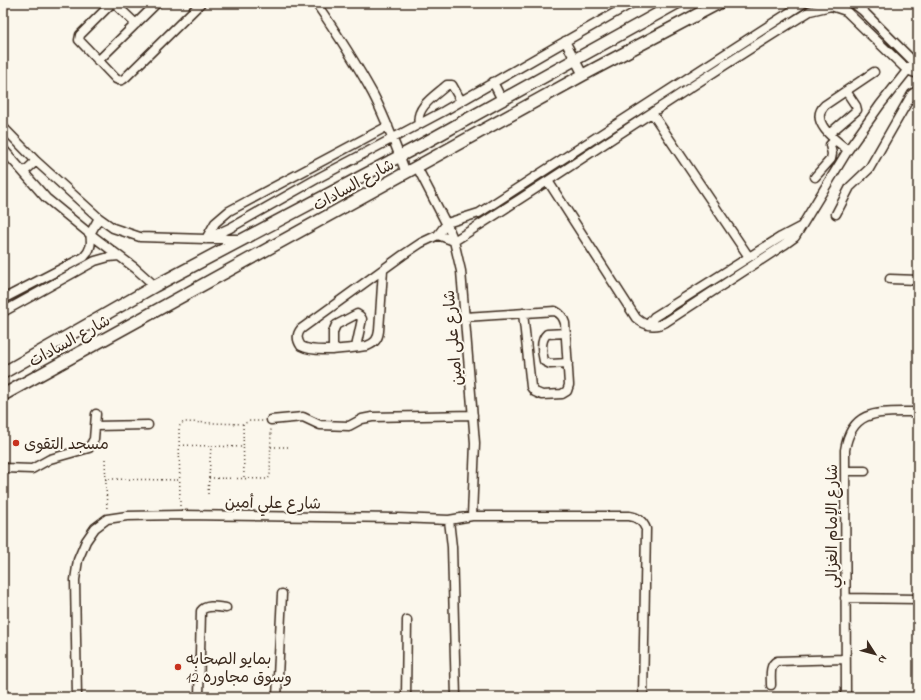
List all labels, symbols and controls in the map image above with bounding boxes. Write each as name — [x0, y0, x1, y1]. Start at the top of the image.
street label: شارع السادات — [309, 153, 399, 218]
street label: شارع على امين — [438, 289, 470, 387]
street label: شارع السادات — [25, 309, 115, 374]
place label: مسجد التقوى — [24, 433, 109, 457]
marker: مسجد التقوى — [11, 438, 21, 448]
street label: شارع الإمام الغزالي — [821, 464, 846, 588]
street label: شارع علي أمين — [225, 491, 321, 518]
north arrow — [855, 634, 895, 674]
place label: بمايو الصحابه وسوق مجاوره 12 — [186, 648, 292, 690]
text: N — [874, 652, 891, 667]
marker: بمايو الصحابه وسوق مجاوره 12 — [173, 662, 183, 672]

